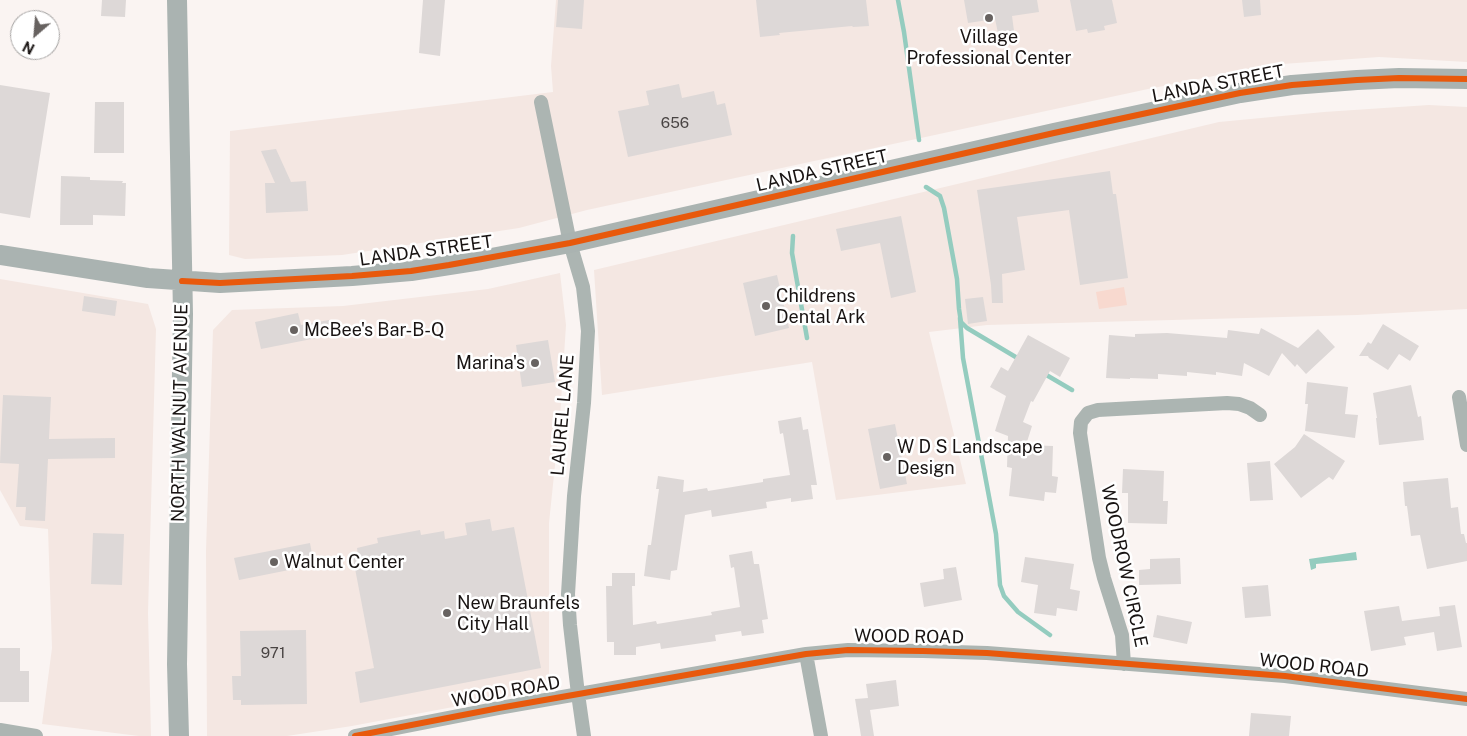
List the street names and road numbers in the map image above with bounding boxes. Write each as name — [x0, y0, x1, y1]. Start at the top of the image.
street label: LANDA STREET — [1150, 61, 1286, 107]
street label: LANDA STREET — [754, 145, 890, 197]
street label: LANDA STREET — [358, 231, 494, 271]
street label: NORTH WALNUT AVENUE — [167, 304, 193, 522]
street label: LAUREL LANE — [547, 353, 579, 477]
street label: WOODROW CIRCLE — [1096, 483, 1152, 649]
street label: WOOD ROAD — [854, 625, 964, 649]
street label: WOOD ROAD — [1258, 650, 1370, 682]
street label: WOOD ROAD — [450, 672, 562, 712]

